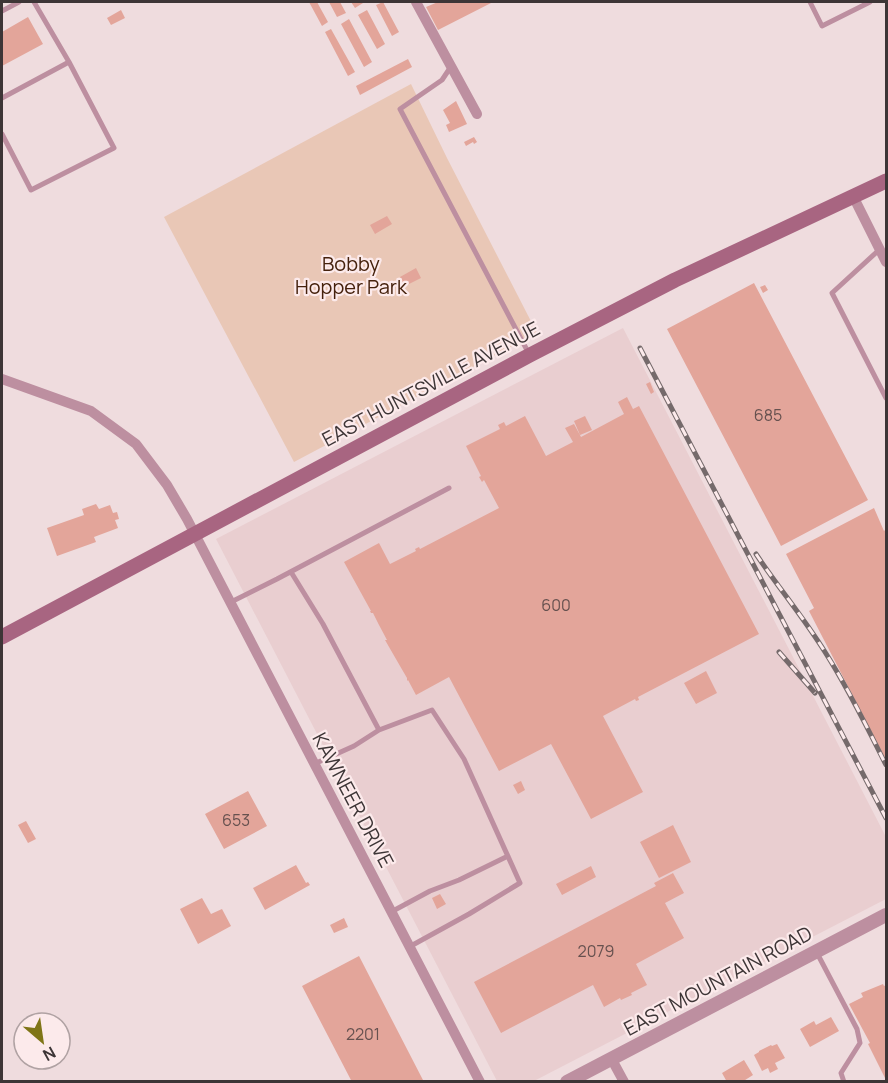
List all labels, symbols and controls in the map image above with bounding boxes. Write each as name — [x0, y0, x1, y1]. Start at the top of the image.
park label: Bobby Hopper Park — [295, 250, 408, 300]
street label: EAST HUNTSVILLE AVENUE — [317, 315, 544, 453]
house number: 685 — [754, 404, 782, 426]
house number: 600 — [541, 594, 571, 616]
street label: KAWNEER DRIVE — [307, 728, 400, 872]
house number: 653 — [222, 809, 250, 831]
street label: EAST MOUNTAIN ROAD — [619, 919, 817, 1042]
house number: 2079 — [578, 940, 614, 962]
north arrow — [12, 1011, 72, 1071]
house number: 2201 — [346, 1023, 380, 1045]
text: N — [39, 1042, 60, 1067]

